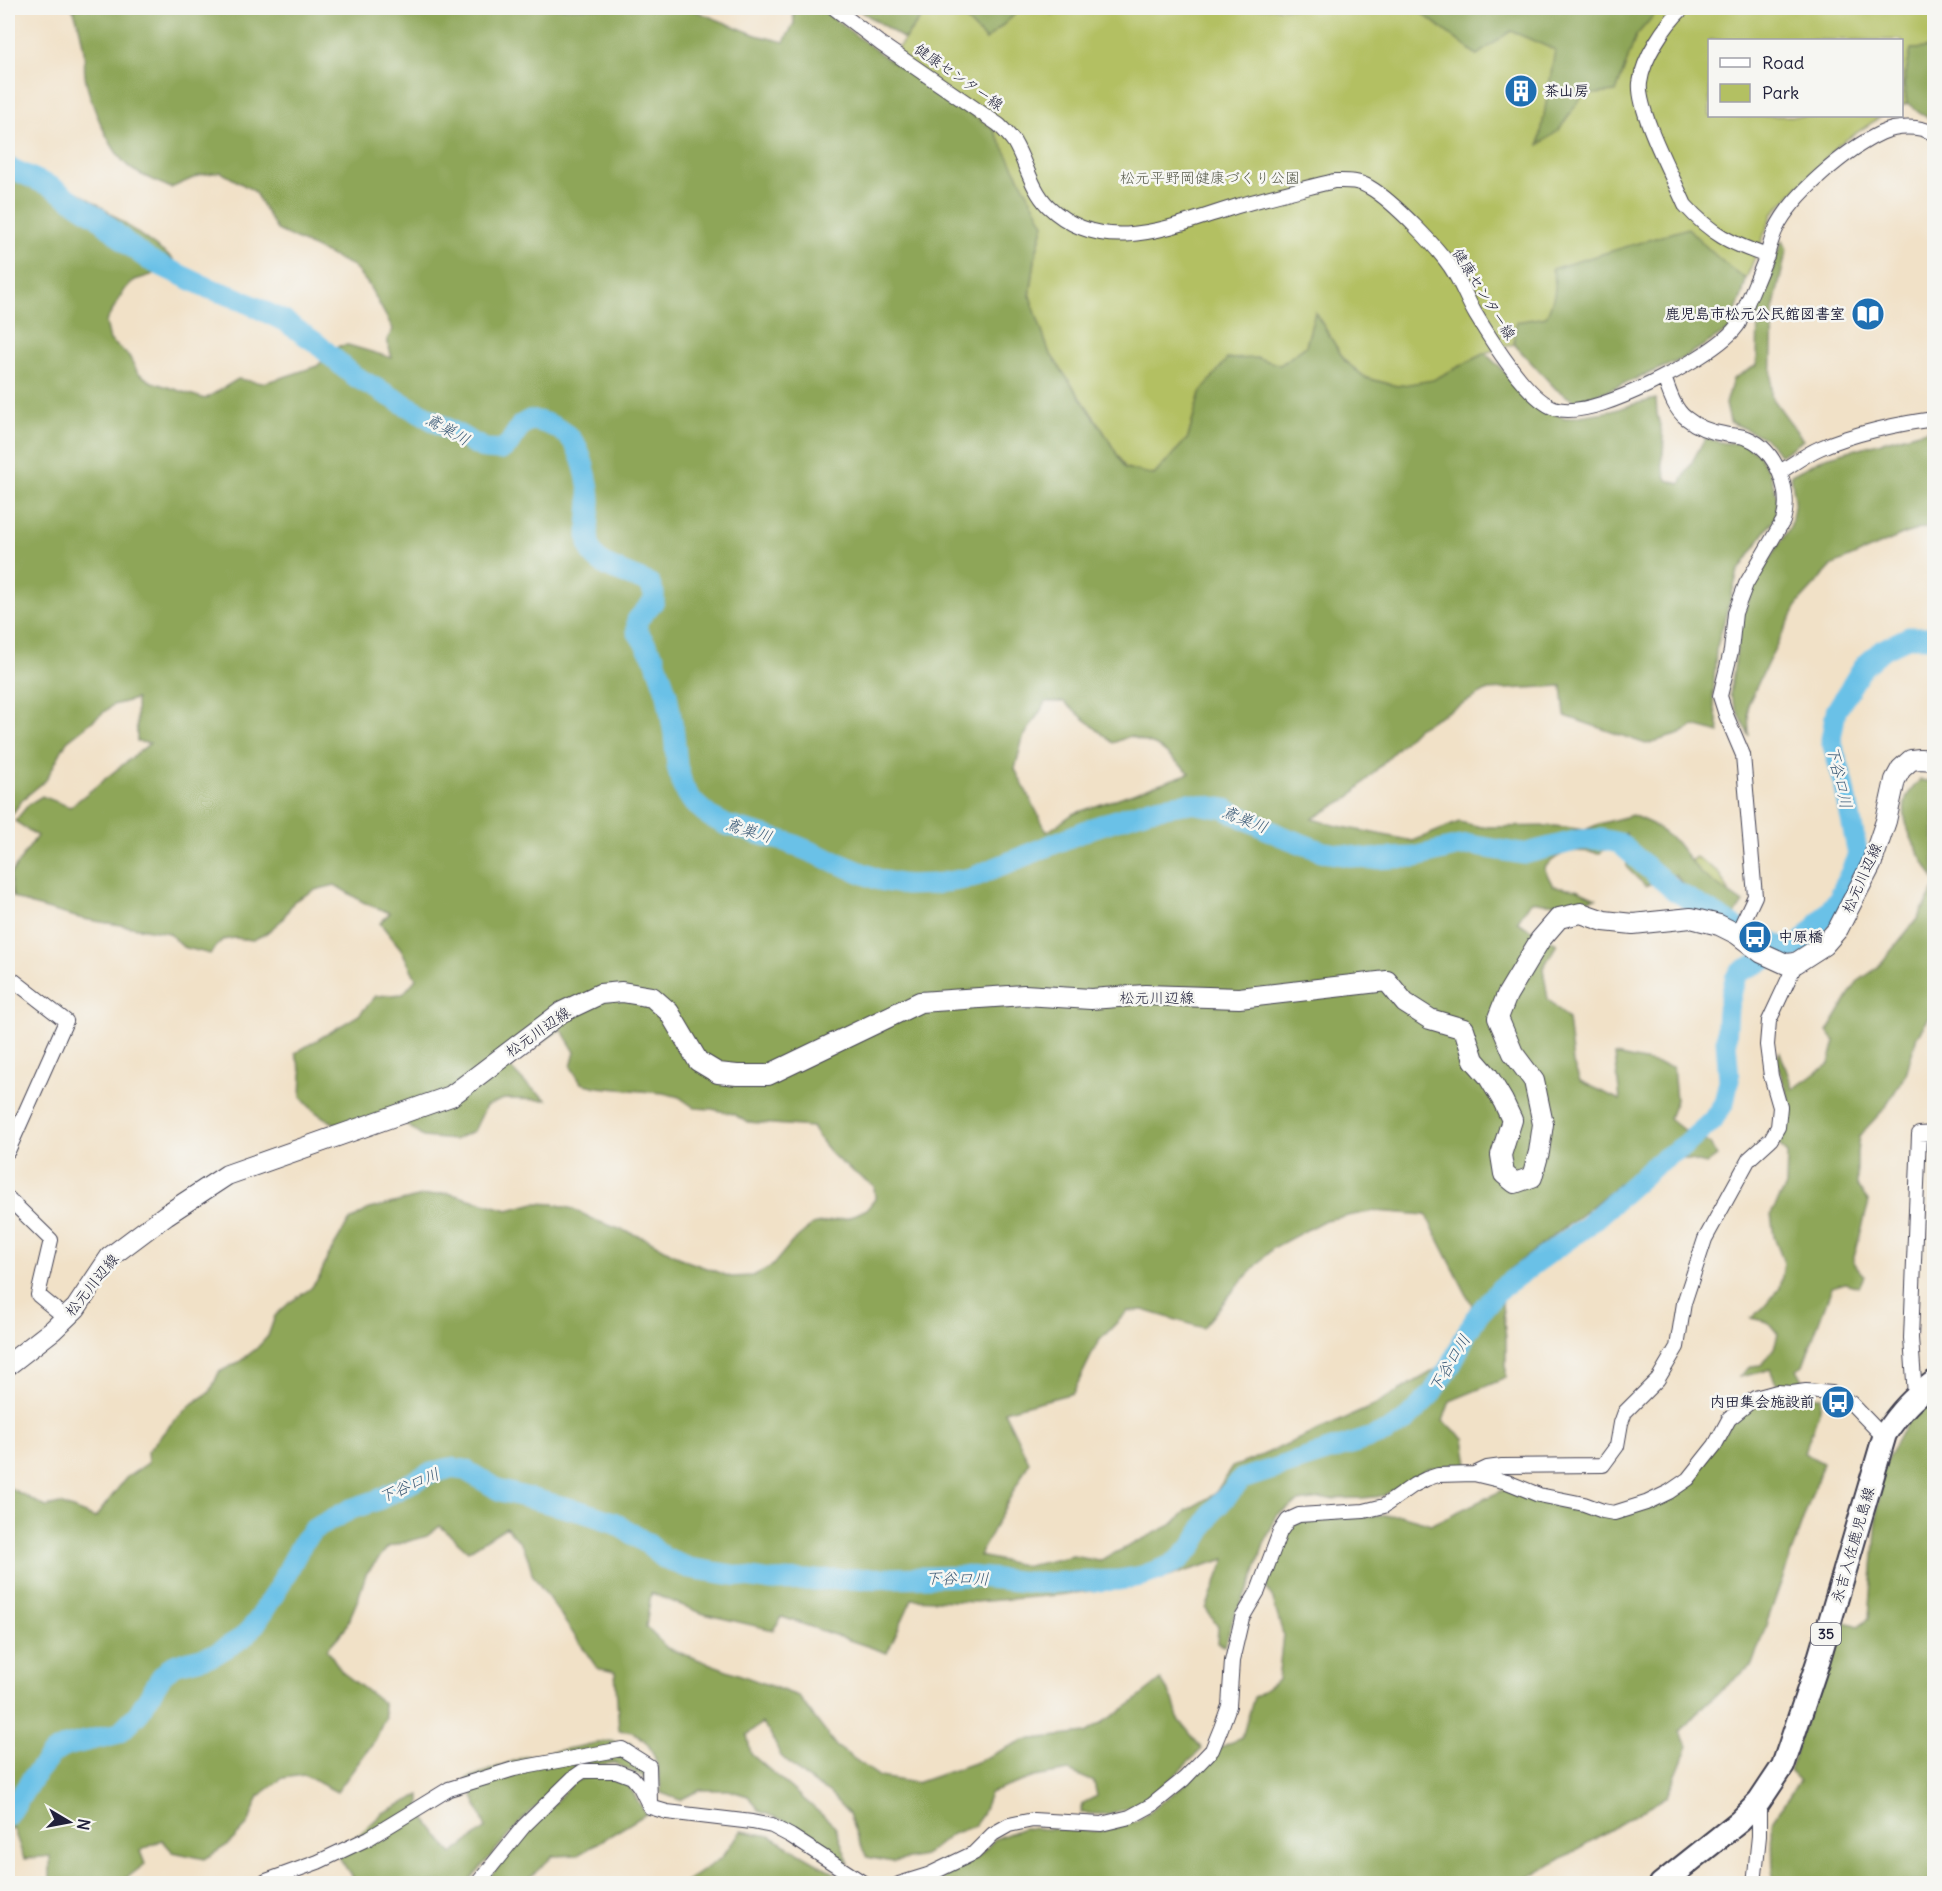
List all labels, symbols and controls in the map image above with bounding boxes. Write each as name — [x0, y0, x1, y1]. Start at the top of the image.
street label: 健康センター線 — [911, 39, 1007, 114]
legend — [1708, 39, 1903, 117]
text: Road — [1762, 51, 1805, 74]
building icon: 茶山房 — [1503, 73, 1539, 109]
place label: 茶山房 — [1544, 81, 1589, 100]
text: Park — [1762, 81, 1799, 104]
park label: 松元平野岡健康づくり公園 — [1120, 168, 1300, 187]
street label: 健康センター線 — [1449, 244, 1520, 343]
library icon: 鹿児島市松元公民館図書室 — [1850, 296, 1886, 332]
place label: 鹿児島市松元公民館図書室 — [1665, 304, 1845, 323]
water label: 鳶巣川 — [422, 409, 474, 449]
water label: 下谷口川 — [1823, 744, 1857, 810]
water label: 鳶巣川 — [1219, 801, 1271, 837]
water label: 鳶巣川 — [723, 813, 775, 847]
street label: 松元川辺線 — [1838, 840, 1885, 916]
bus stop icon: 中原橋 — [1737, 919, 1773, 955]
place label: 中原橋 — [1778, 927, 1823, 946]
street label: 松元川辺線 — [1119, 988, 1195, 1007]
street label: 松元川辺線 — [502, 1002, 574, 1061]
street label: 松元川辺線 — [61, 1250, 123, 1320]
water label: 下谷口川 — [1424, 1330, 1474, 1396]
bus stop icon: 内田集会施設前 — [1820, 1384, 1856, 1420]
place label: 内田集会施設前 — [1710, 1392, 1815, 1411]
water label: 下谷口川 — [376, 1463, 442, 1507]
street label: 永吉入佐鹿児島線 — [1827, 1485, 1878, 1605]
water label: 下谷口川 — [925, 1567, 989, 1589]
road number: 35 — [1811, 1623, 1841, 1645]
north arrow — [39, 1792, 99, 1852]
text: N — [73, 1817, 95, 1832]

